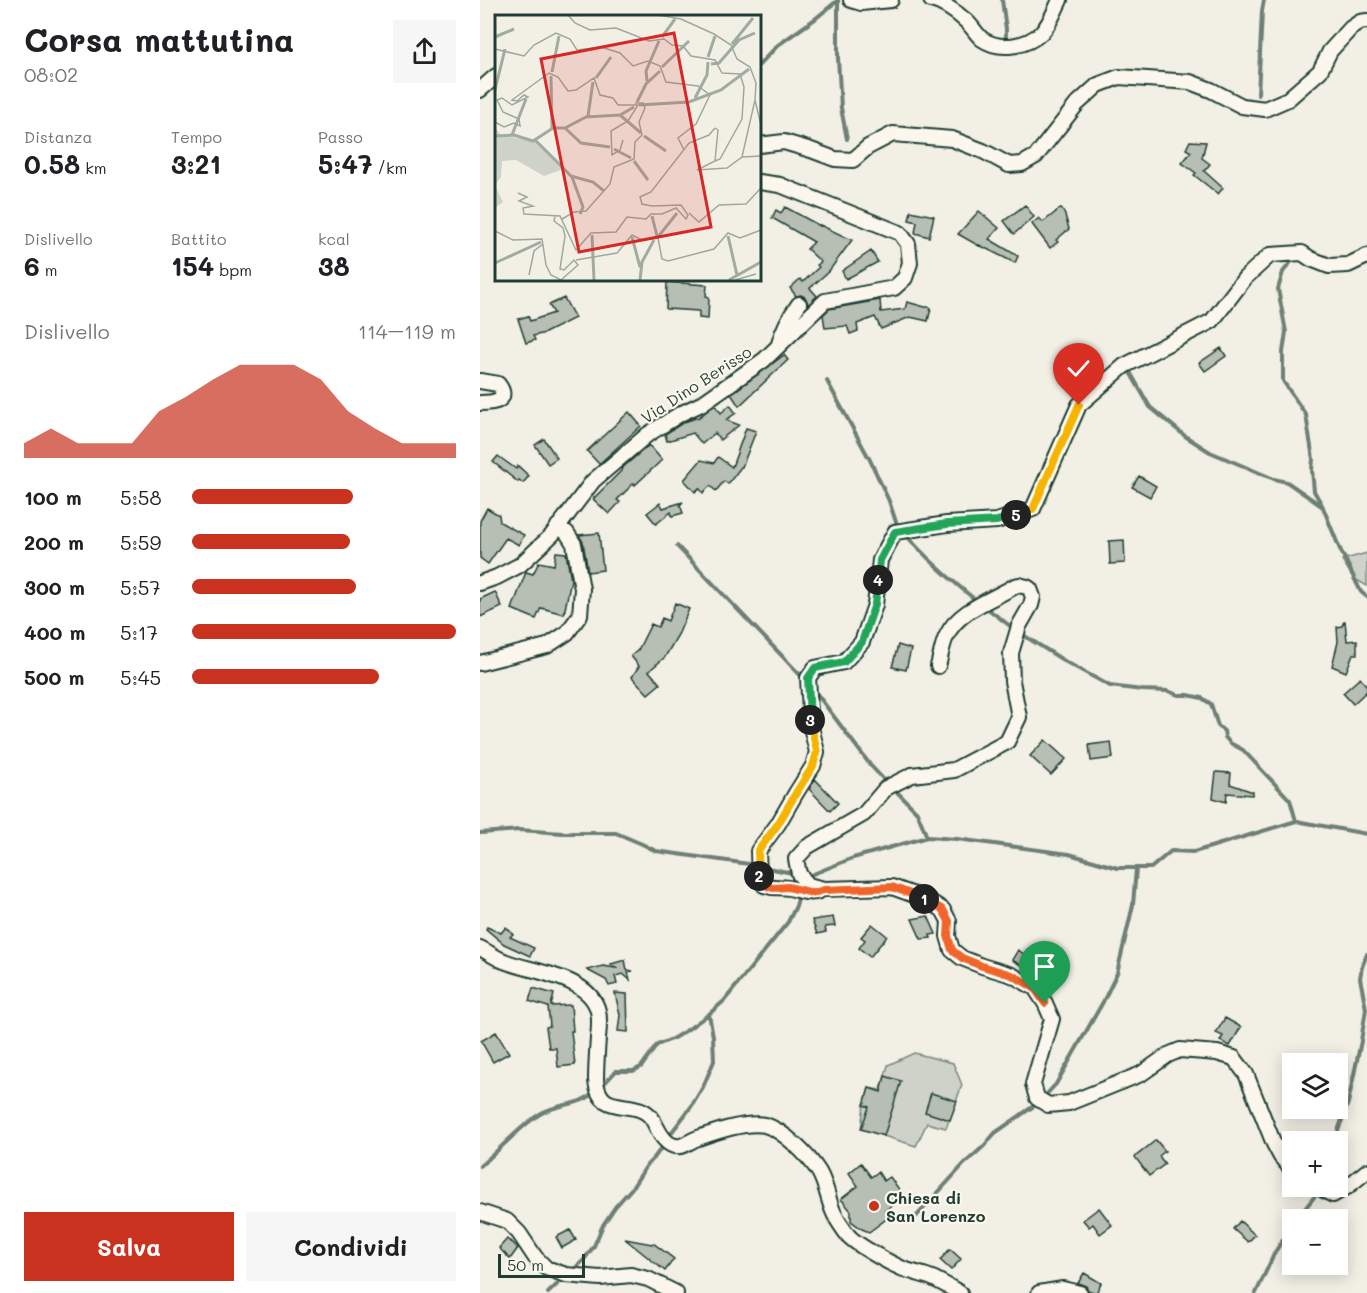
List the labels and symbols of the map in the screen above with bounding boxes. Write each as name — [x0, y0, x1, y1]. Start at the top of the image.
inset map — [495, 15, 760, 280]
street label: Via Dino Berisso — [637, 340, 755, 428]
pin — [1053, 343, 1104, 405]
pin: 5 — [1001, 500, 1031, 530]
pin: 4 — [863, 565, 893, 595]
pin: 3 — [795, 705, 825, 735]
pin: 2 — [744, 861, 774, 891]
pin: 1 — [909, 884, 939, 914]
pin — [1019, 941, 1070, 1003]
place label: Chiesa di San Lorenzo — [886, 1187, 986, 1226]
marker: Chiesa di San Lorenzo — [867, 1199, 881, 1213]
scale bar — [498, 1251, 585, 1278]

